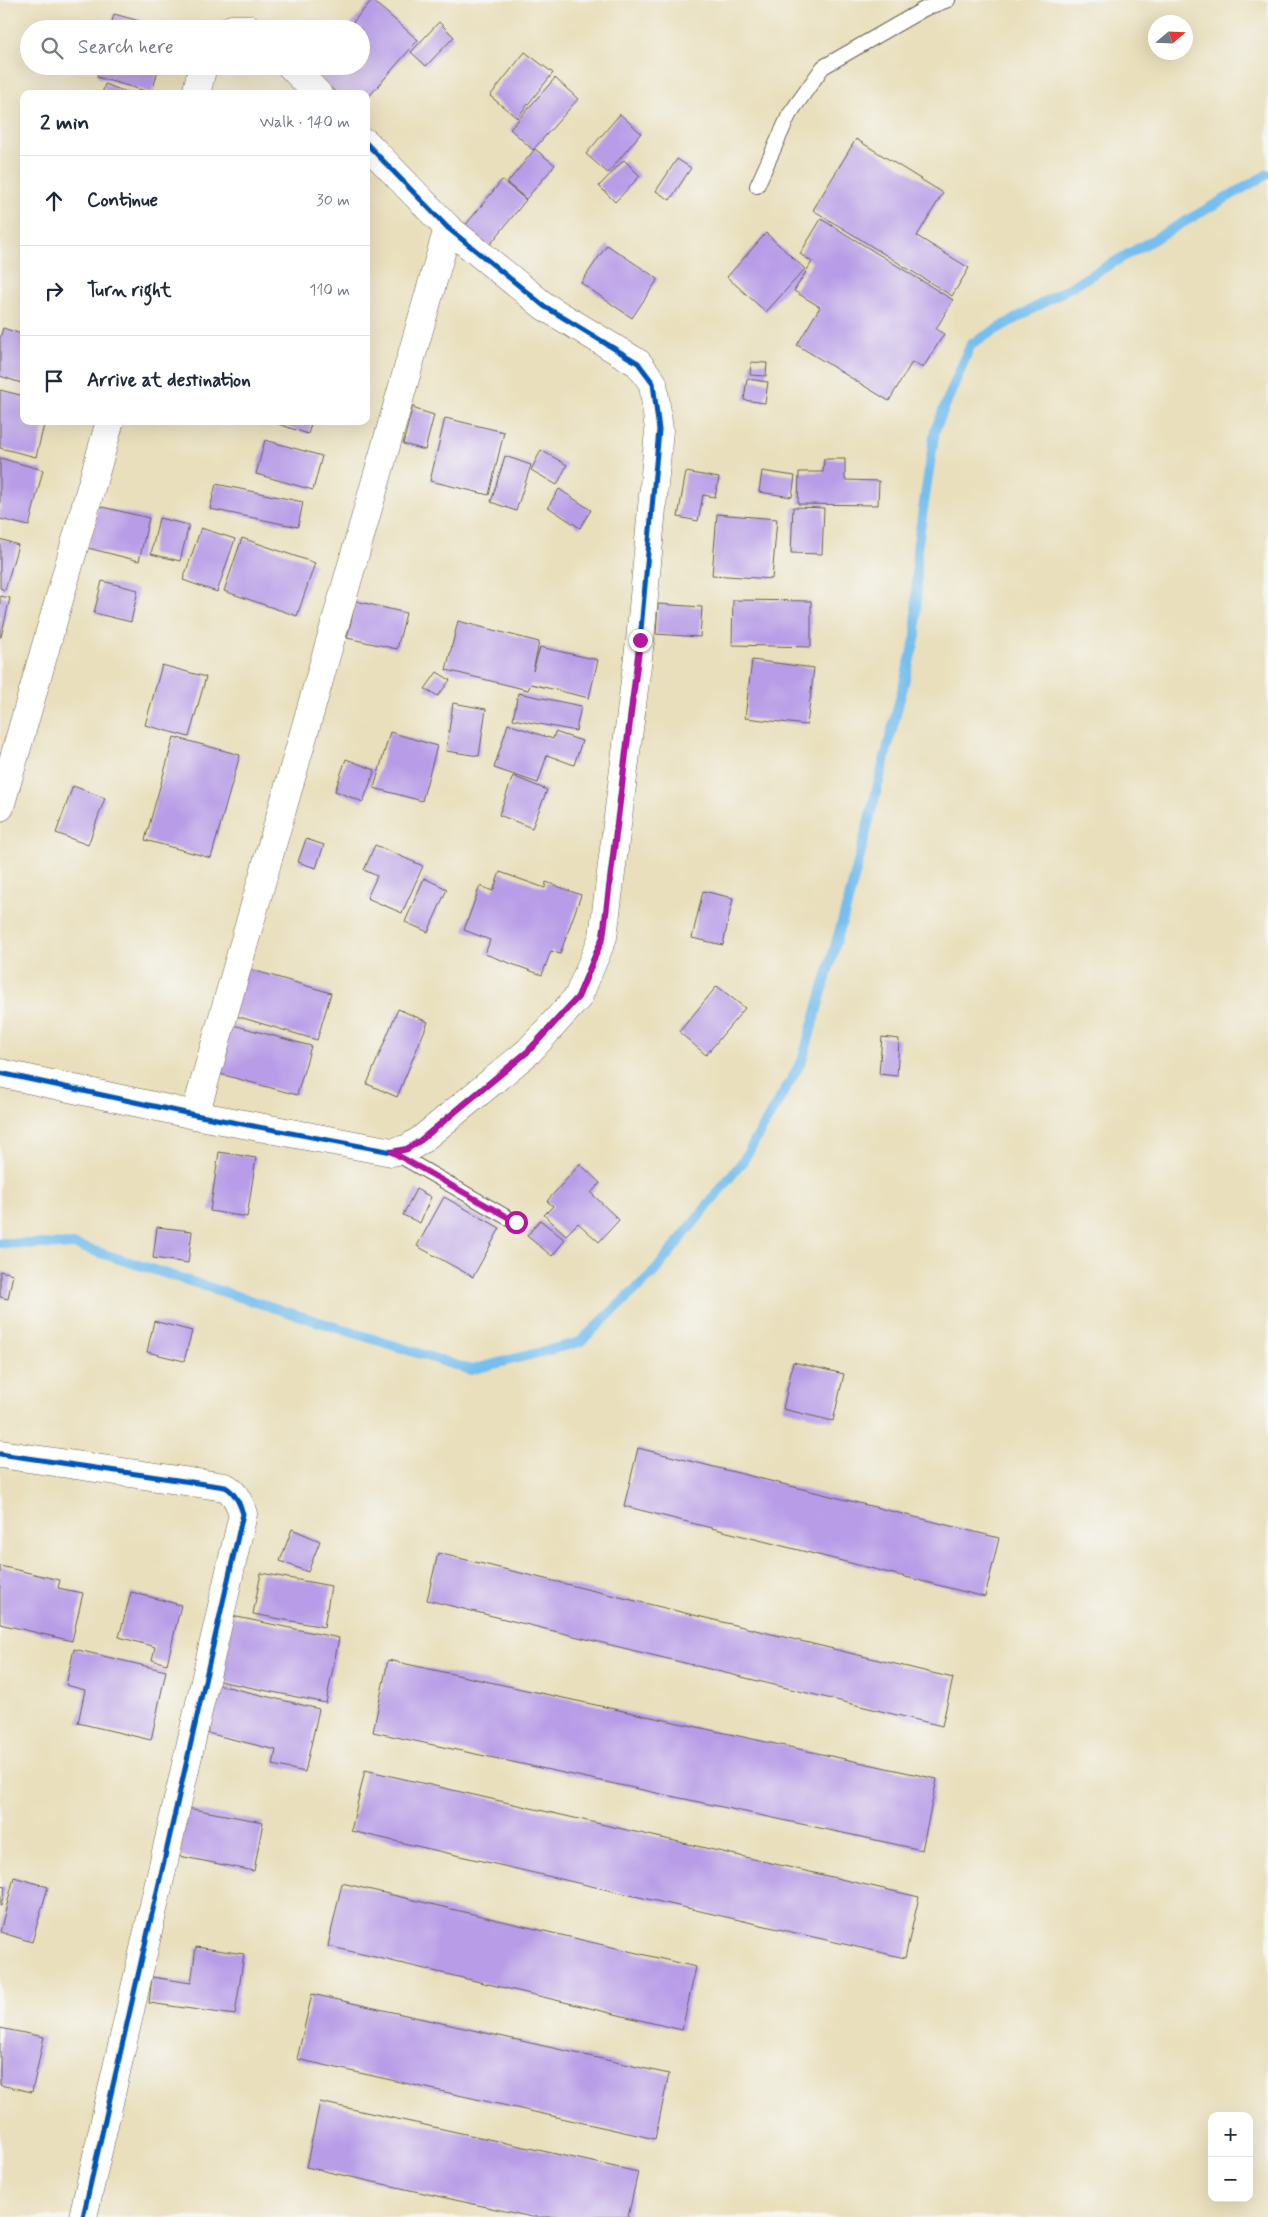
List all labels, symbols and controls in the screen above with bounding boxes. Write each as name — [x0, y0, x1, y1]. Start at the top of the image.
north arrow — [1148, 15, 1193, 60]
search box — [20, 20, 370, 75]
icon: search — [38, 34, 66, 62]
text: Search here — [78, 35, 174, 60]
text: 2 min — [40, 109, 89, 137]
text: Walk · 140 m — [260, 112, 350, 133]
icon: ahead — [40, 187, 68, 215]
text: Continue — [87, 188, 158, 213]
text: 30 m — [317, 190, 350, 211]
icon: right — [40, 277, 68, 305]
text: Turn right — [87, 278, 171, 303]
text: 110 m — [309, 280, 350, 301]
icon: arrive — [40, 367, 68, 395]
text: Arrive at destination — [87, 368, 251, 393]
route end — [629, 629, 652, 652]
route start — [505, 1211, 528, 1234]
map controls — [1208, 2112, 1253, 2202]
button: + — [1208, 2112, 1253, 2157]
button: − — [1208, 2157, 1253, 2202]

